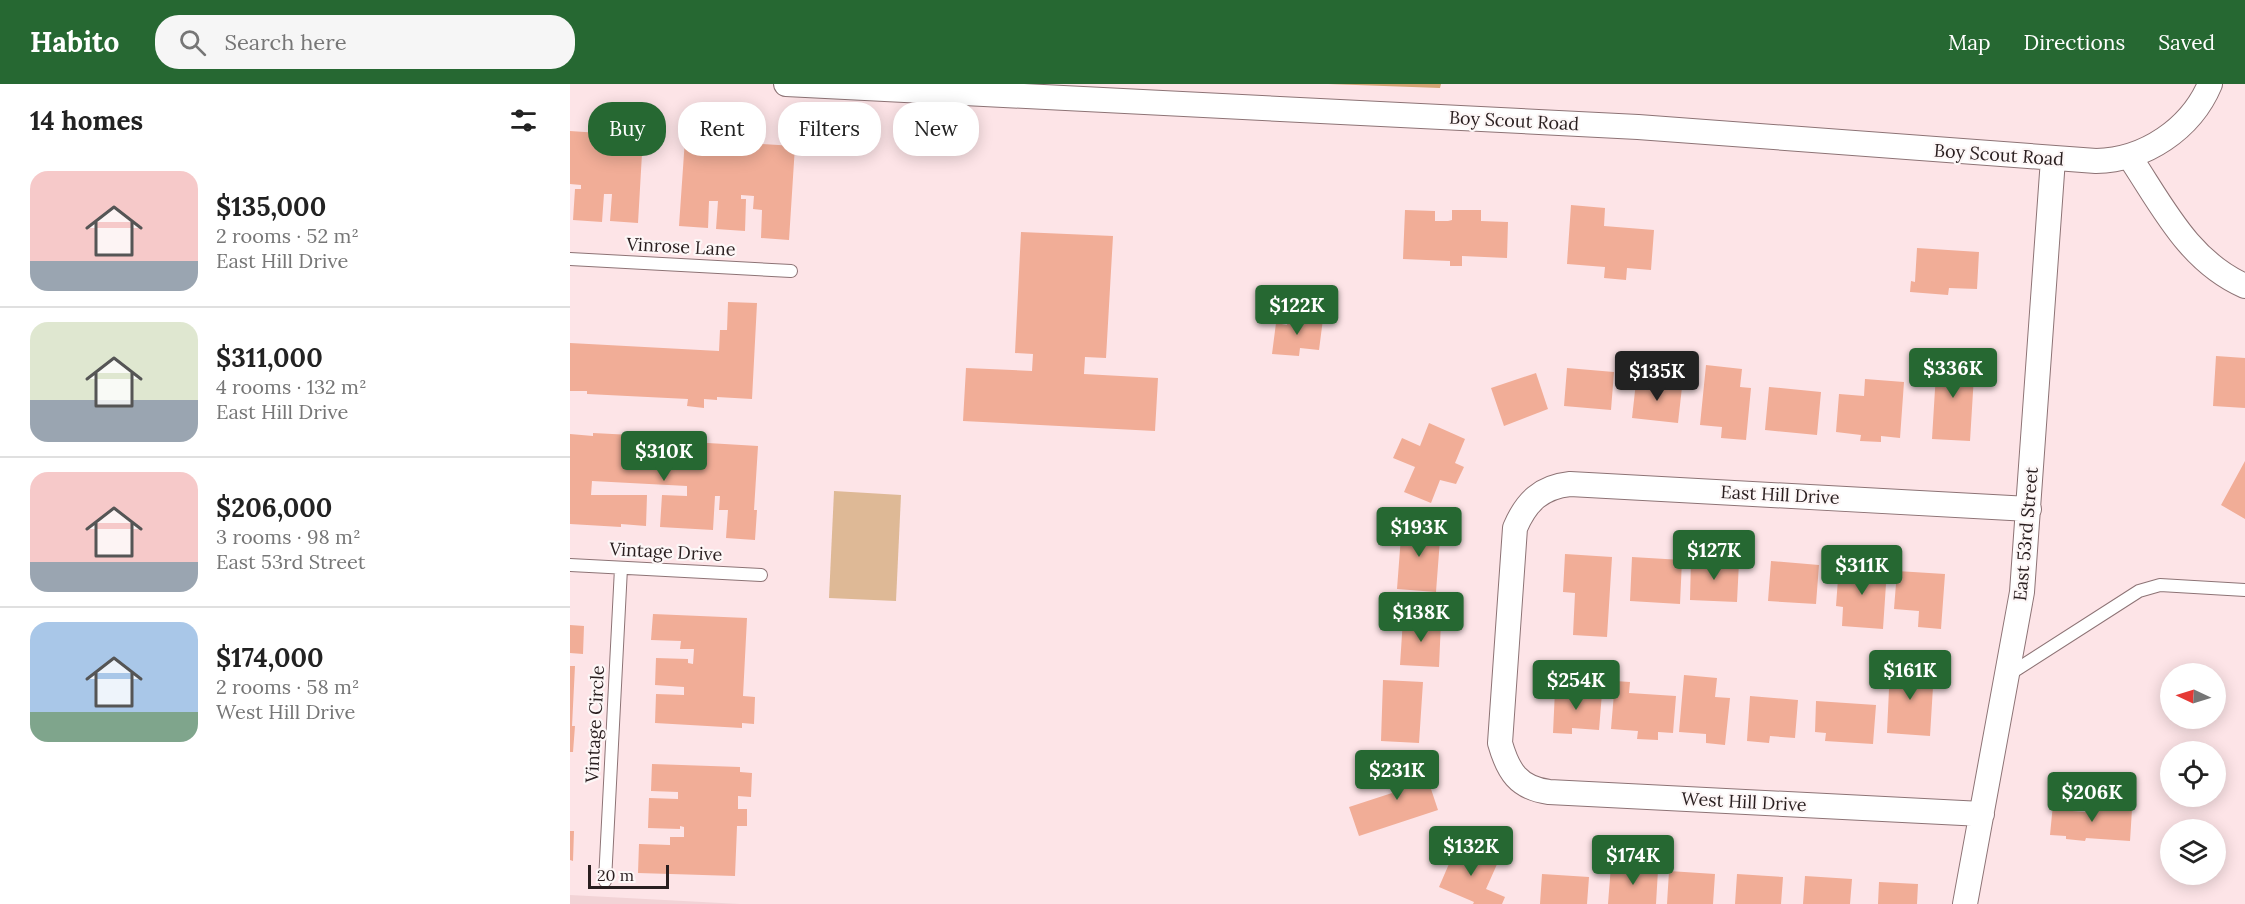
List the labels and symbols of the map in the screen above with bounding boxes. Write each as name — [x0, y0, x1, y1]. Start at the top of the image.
street label: Boy Scout Road — [1448, 106, 1580, 135]
street label: Boy Scout Road — [1933, 138, 2065, 171]
street label: Vinrose Lane — [625, 232, 736, 261]
pin: $122K — [1255, 285, 1339, 336]
pin: $336K — [1911, 348, 1995, 399]
pin: $135K — [1615, 351, 1699, 402]
pin: $310K — [622, 431, 706, 482]
street label: East 53rd Street — [2008, 466, 2043, 602]
street label: East Hill Drive — [1720, 480, 1840, 509]
pin: $193K — [1377, 507, 1461, 558]
pin: $127K — [1672, 530, 1756, 581]
street label: Vintage Drive — [608, 537, 723, 566]
pin: $311K — [1820, 545, 1904, 596]
pin: $138K — [1379, 592, 1463, 643]
pin: $161K — [1868, 650, 1952, 701]
pin: $254K — [1534, 660, 1618, 711]
north arrow — [2160, 663, 2226, 729]
street label: Vintage Circle — [580, 664, 609, 784]
pin: $231K — [1355, 750, 1439, 801]
pin: $206K — [2050, 772, 2134, 823]
street label: West Hill Drive — [1681, 787, 1808, 816]
pin: $132K — [1429, 826, 1513, 877]
pin: $174K — [1591, 835, 1675, 886]
scale bar — [588, 862, 669, 890]

